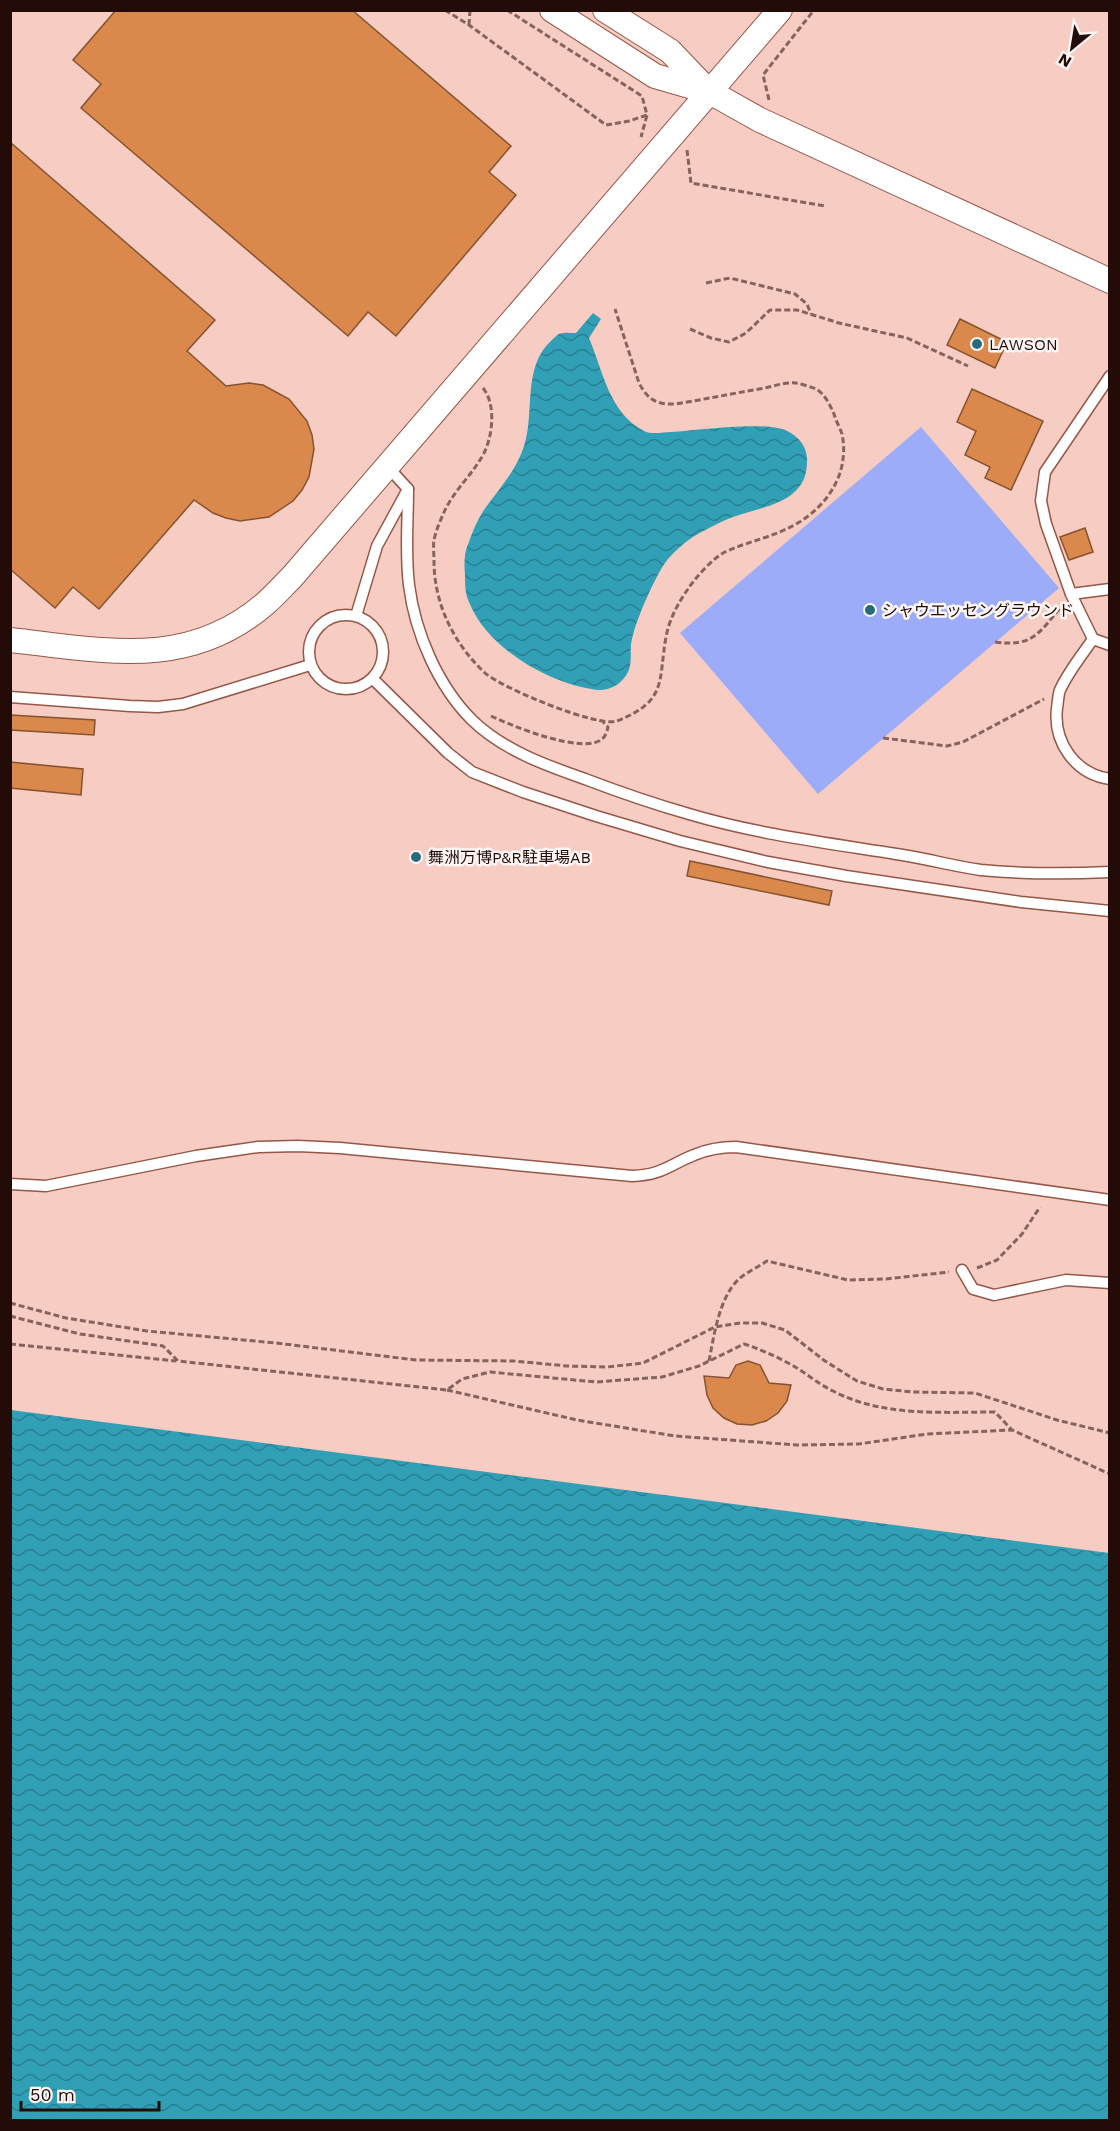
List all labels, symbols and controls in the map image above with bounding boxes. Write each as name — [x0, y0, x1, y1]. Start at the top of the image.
north arrow — [1042, 18, 1102, 78]
text: N — [1055, 49, 1075, 72]
place label: LAWSON — [989, 335, 1058, 354]
marker: LAWSON — [970, 337, 984, 351]
place label: シャウエッセングラウンド — [882, 601, 1074, 620]
marker: シャウエッセングラウンド — [863, 603, 877, 617]
place label: 舞洲万博P&R駐車場AB — [428, 848, 591, 867]
marker: 舞洲万博P&R駐車場AB — [409, 850, 423, 864]
scale bar — [21, 2074, 159, 2112]
text: 50 m — [30, 2084, 75, 2105]

